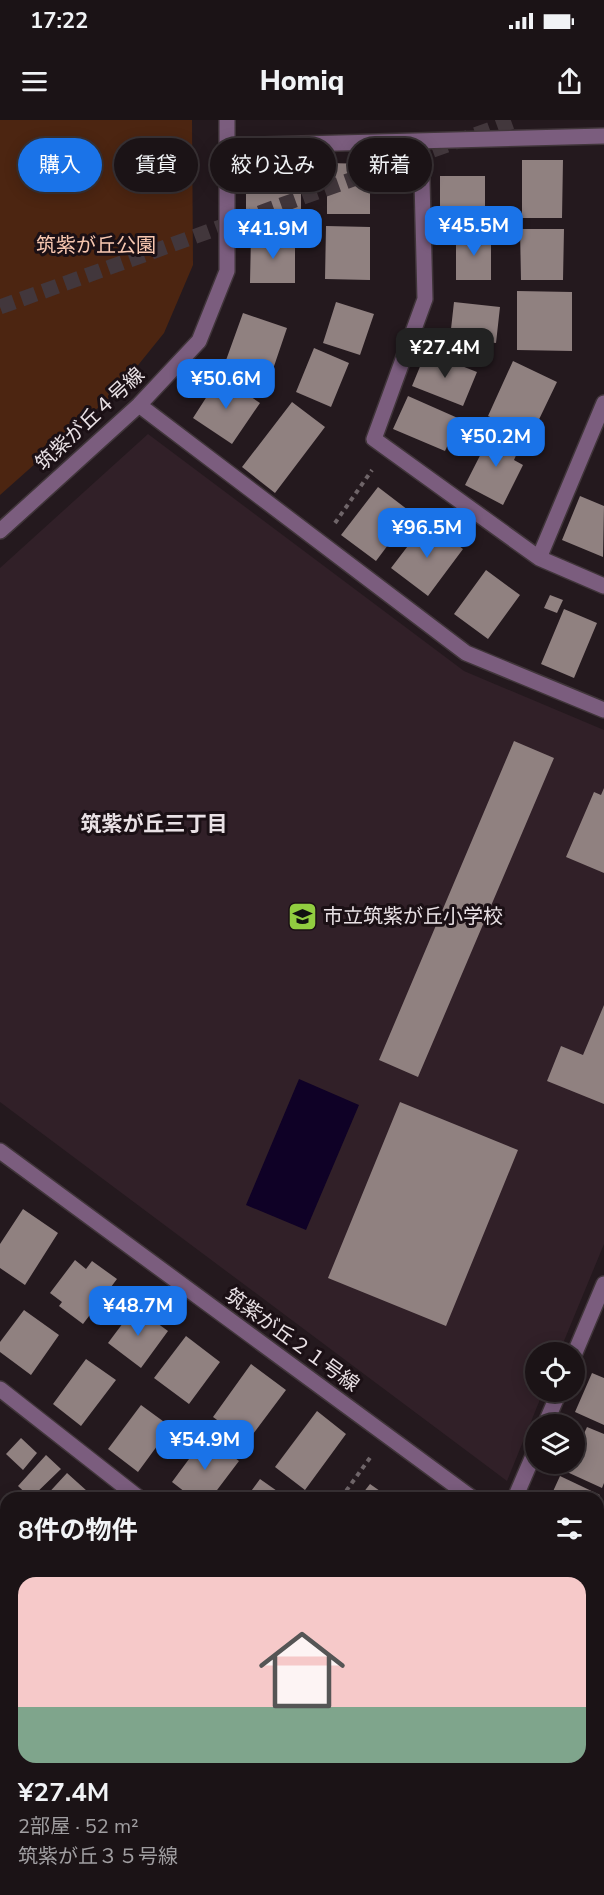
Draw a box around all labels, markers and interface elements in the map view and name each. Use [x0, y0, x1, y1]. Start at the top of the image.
text: 17:22 [30, 6, 88, 36]
text: Homiq [260, 63, 344, 100]
icon: menu [18, 65, 51, 98]
icon: share [553, 65, 586, 98]
chip: 購入 [18, 138, 102, 192]
chip: 賃貸 [114, 138, 198, 192]
chip: 絞り込み [210, 138, 336, 192]
chip: 新着 [348, 138, 432, 192]
pin: ¥45.5M [425, 206, 523, 257]
pin: ¥41.9M [224, 209, 322, 260]
text: ¥45.5M [439, 212, 509, 239]
text: ¥41.9M [238, 215, 308, 242]
park label: 筑紫が丘公園 [36, 232, 156, 259]
pin: ¥27.4M [396, 328, 494, 379]
text: ¥27.4M [410, 334, 480, 361]
pin: ¥50.6M [177, 359, 275, 410]
street label: 筑紫が丘４号線 [30, 361, 150, 477]
text: ¥50.6M [191, 365, 261, 392]
pin: ¥50.2M [447, 417, 545, 468]
text: ¥50.2M [461, 423, 531, 450]
pin: ¥96.5M [378, 508, 476, 559]
text: ¥96.5M [392, 514, 462, 541]
district label: 筑紫が丘三丁目 [81, 810, 228, 838]
school or university icon: 市立筑紫が丘小学校 [286, 900, 318, 932]
place label: 市立筑紫が丘小学校 [323, 903, 503, 930]
street label: 筑紫が丘２１号線 [219, 1282, 365, 1398]
pin: ¥48.7M [89, 1286, 187, 1337]
text: ¥48.7M [103, 1292, 173, 1319]
map controls [525, 1342, 585, 1474]
button: locate [525, 1342, 585, 1402]
button: layers [525, 1414, 585, 1474]
pin: ¥54.9M [156, 1420, 254, 1471]
text: ¥54.9M [170, 1426, 240, 1453]
icon: filters [553, 1512, 586, 1545]
text: 8件の物件 [18, 1513, 138, 1548]
icon: home [248, 1616, 356, 1724]
text: ¥27.4M [18, 1775, 109, 1810]
text: 2部屋 · 52 m² [18, 1813, 139, 1840]
text: 筑紫が丘３５号線 [18, 1843, 178, 1870]

